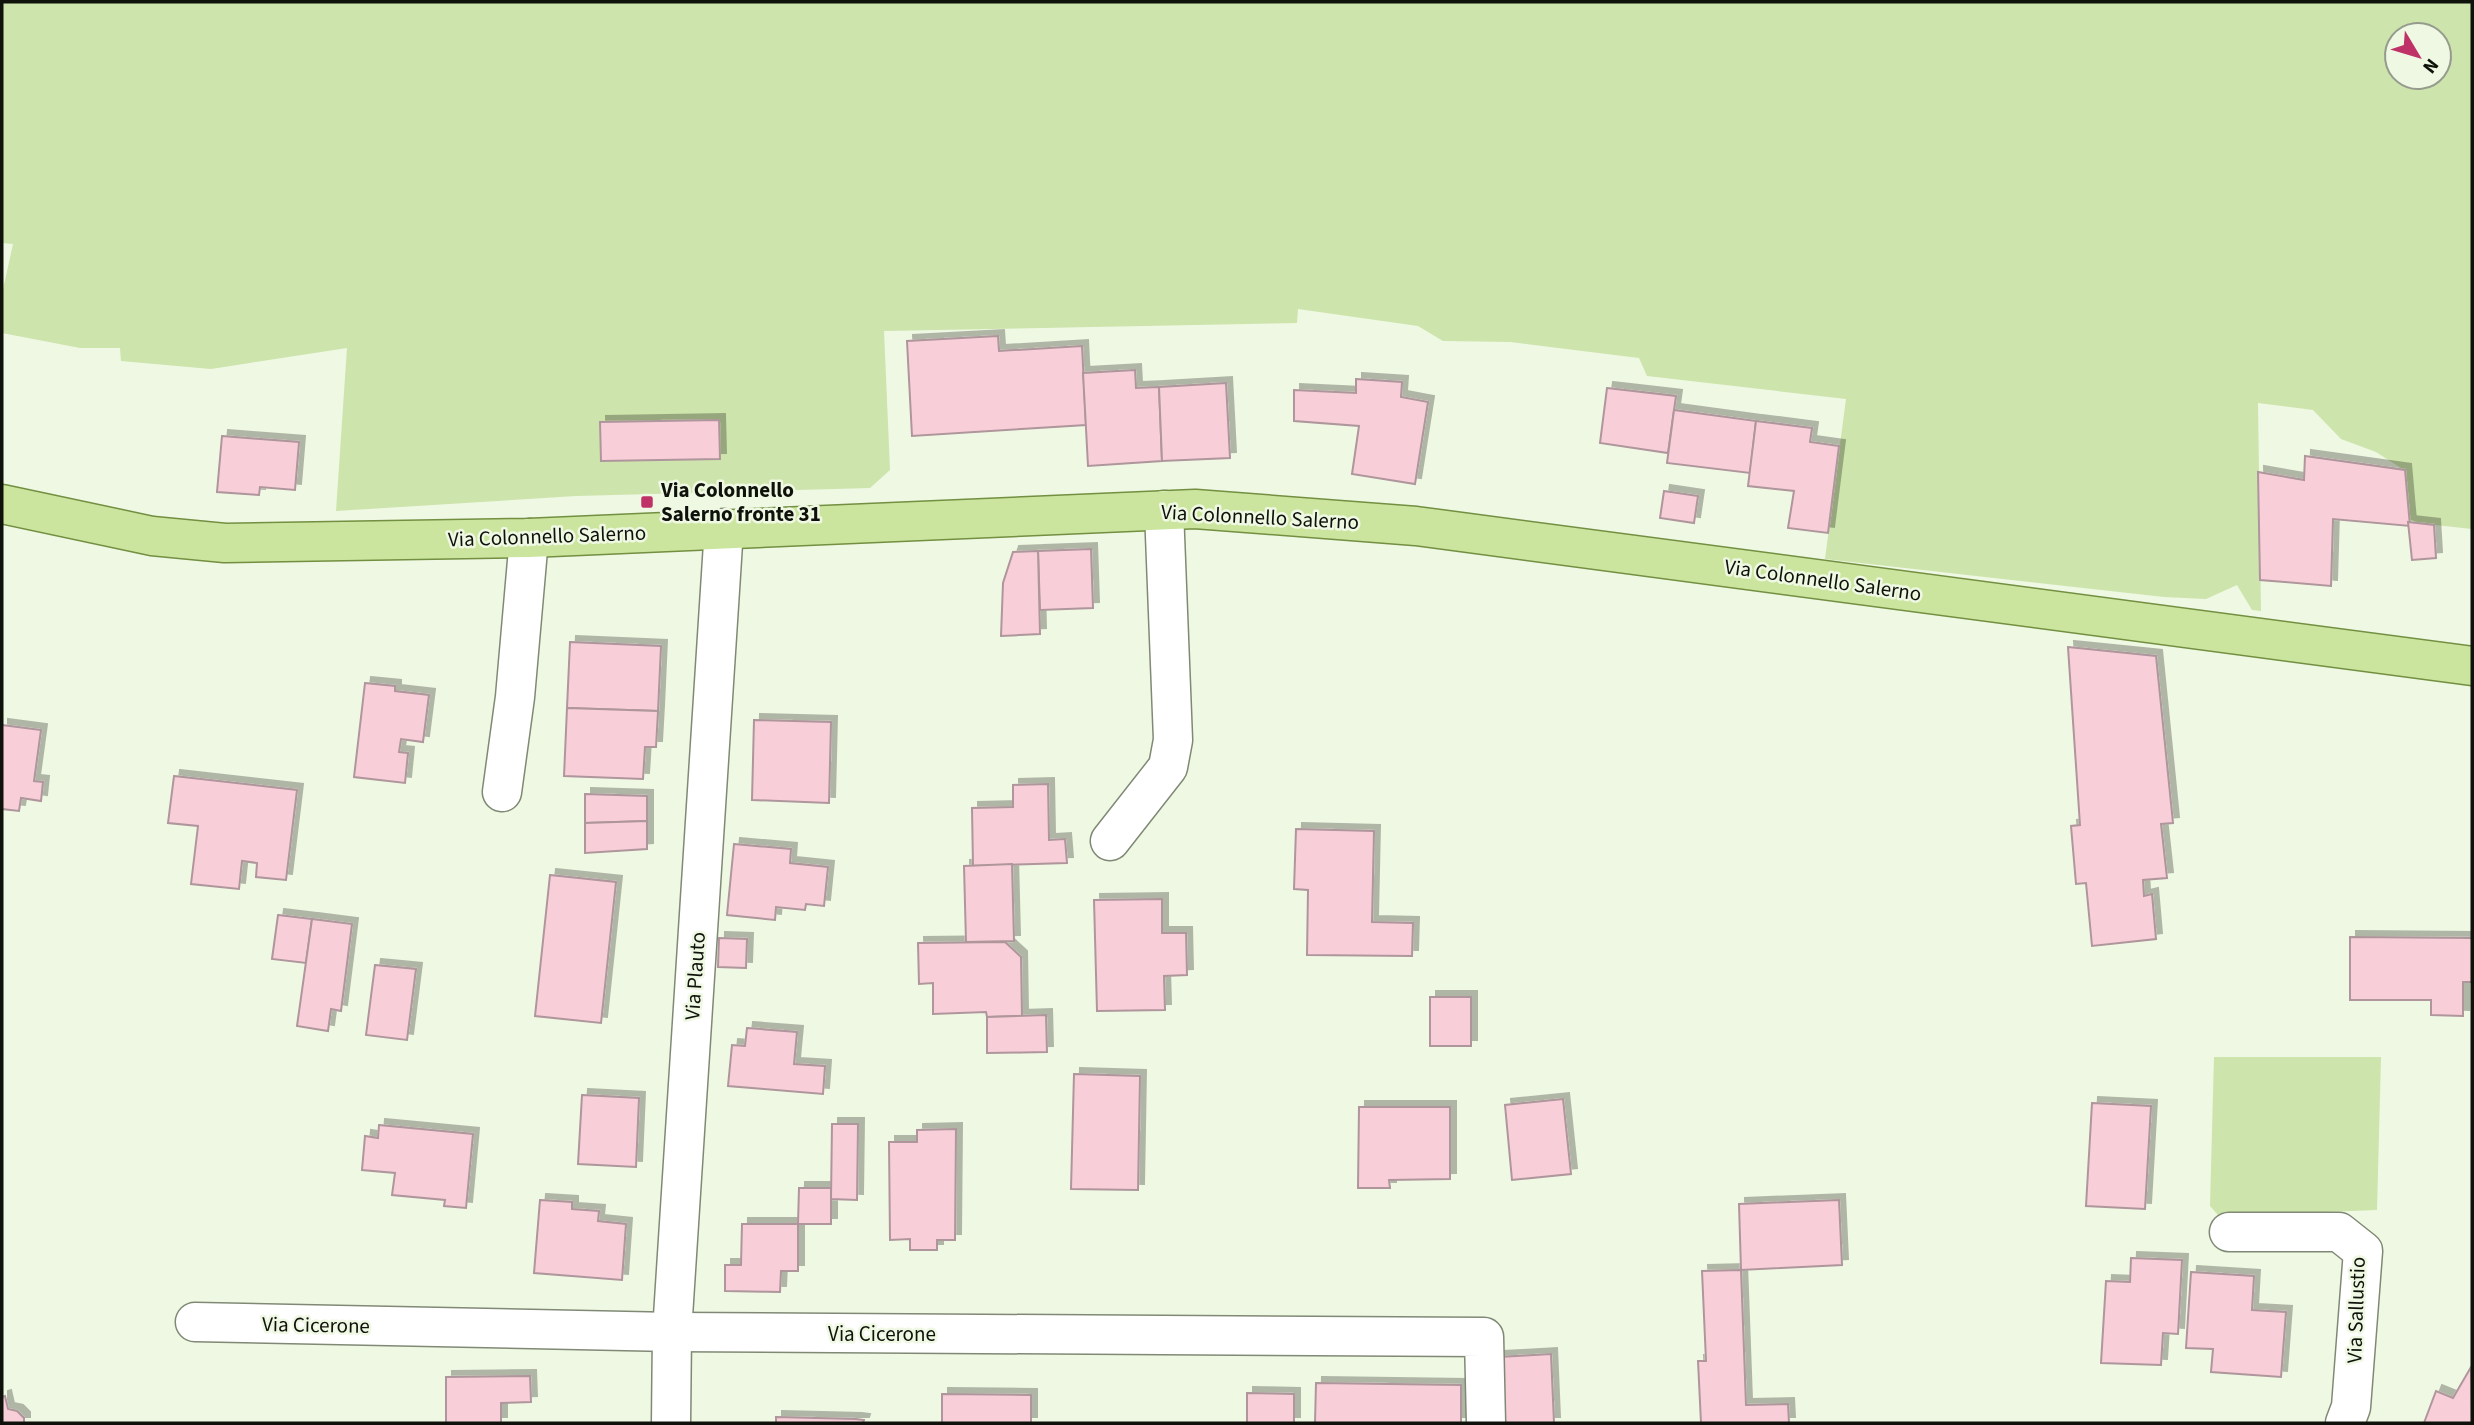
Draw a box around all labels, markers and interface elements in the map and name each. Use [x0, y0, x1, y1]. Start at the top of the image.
north arrow [2383, 21, 2453, 91]
text: N [2416, 52, 2445, 79]
place label: Via Colonnello Salerno fronte 31 [660, 475, 821, 529]
marker: Via Colonnello Salerno fronte 31 [639, 494, 655, 510]
street label: Via Colonnello Salerno [1160, 497, 1360, 537]
street label: Via Colonnello Salerno [447, 518, 647, 554]
street label: Via Colonnello Salerno [1723, 551, 1923, 609]
street label: Via Plauto [677, 931, 713, 1021]
street label: Via Sallustio [2339, 1256, 2373, 1364]
street label: Via Cicerone [262, 1309, 370, 1341]
street label: Via Cicerone [828, 1319, 936, 1349]

